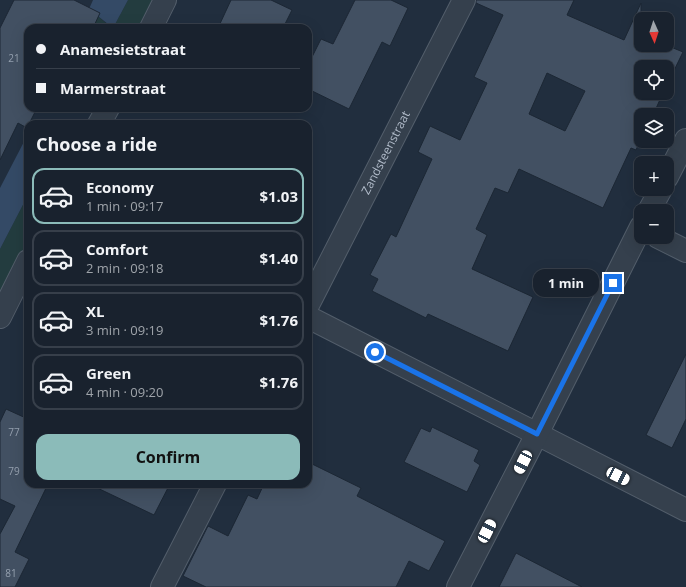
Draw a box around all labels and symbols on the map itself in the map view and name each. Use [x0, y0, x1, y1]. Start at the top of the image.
north arrow [634, 12, 674, 52]
house number: 21 [8, 51, 20, 65]
street label: Zandsteenstraat [357, 108, 414, 197]
callout: 1 min [533, 269, 599, 297]
route end [604, 274, 622, 292]
route start [366, 343, 384, 361]
house number: 77 [8, 425, 20, 439]
car [512, 449, 534, 475]
house number: 79 [8, 464, 20, 478]
car [605, 465, 631, 487]
car [476, 518, 498, 544]
house number: 81 [5, 566, 17, 580]

